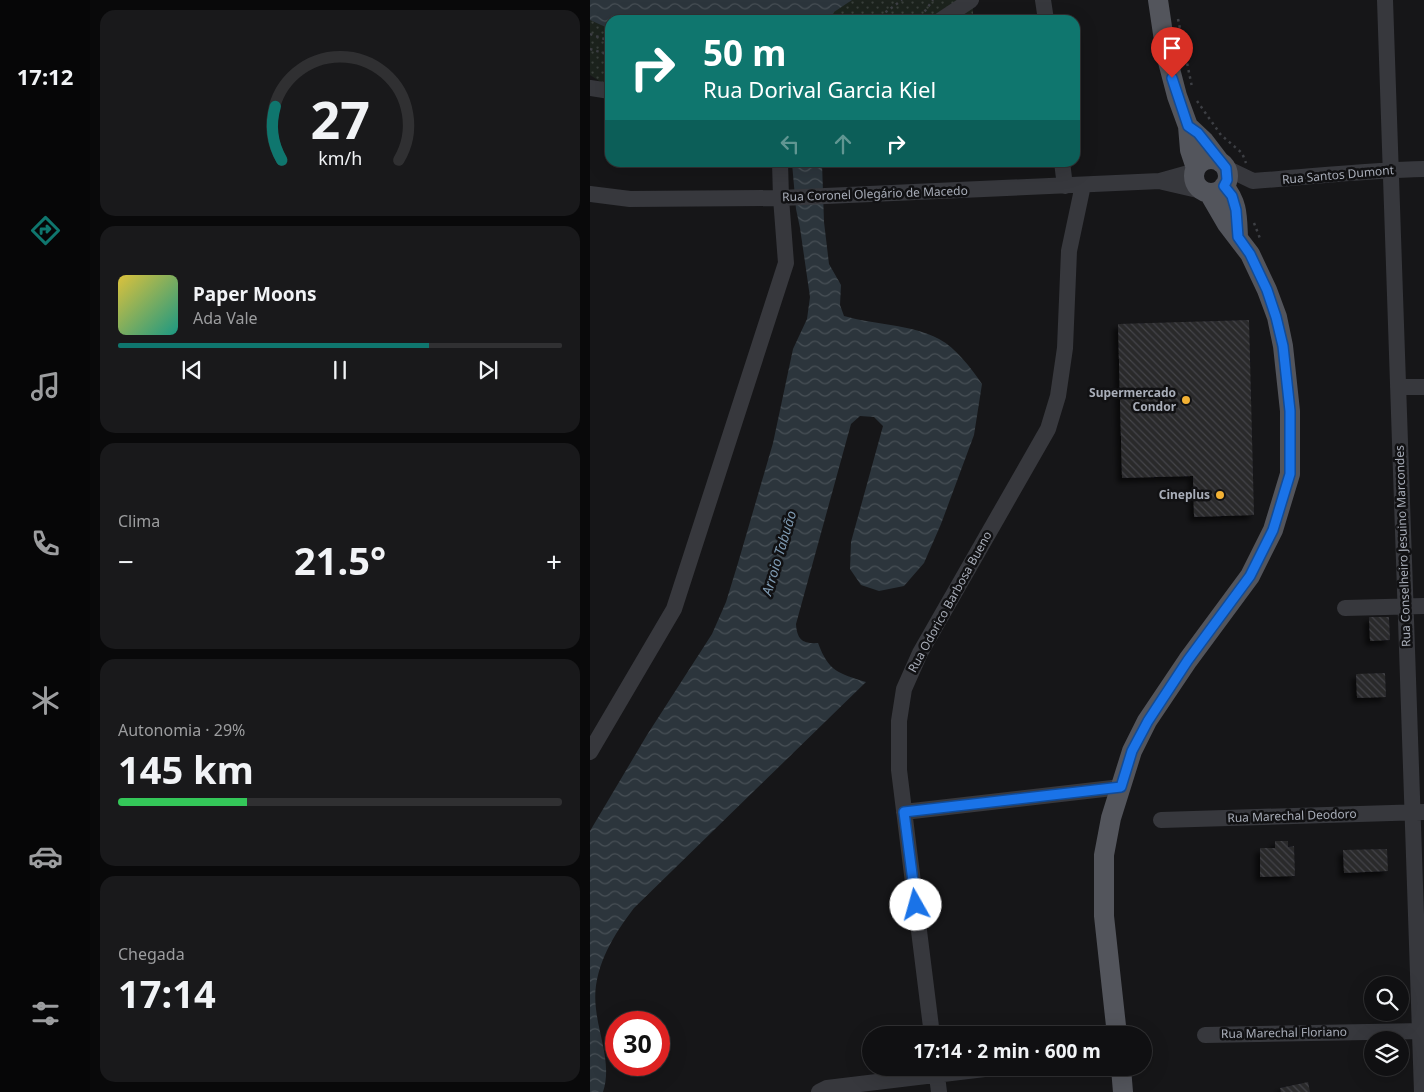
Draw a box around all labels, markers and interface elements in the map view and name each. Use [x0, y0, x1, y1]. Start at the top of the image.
pin [1151, 27, 1193, 78]
text: 50 m [703, 29, 786, 76]
icon: arrive [1158, 34, 1186, 62]
icon: right [620, 35, 685, 100]
text: 17:12 [17, 61, 73, 91]
text: Rua Dorival Garcia Kiel [703, 74, 936, 104]
text: 27 [310, 83, 370, 154]
icon: left [776, 130, 804, 158]
icon: ahead [829, 130, 857, 158]
icon: right [882, 130, 910, 158]
text: km/h [318, 146, 362, 170]
street label: Rua Santos Dumont [1281, 161, 1395, 188]
street label: Rua Coronel Olegário de Macedo [782, 182, 968, 205]
icon: directions [28, 213, 63, 248]
text: Paper Moons [193, 281, 317, 307]
text: Ada Vale [193, 307, 258, 329]
icon: previous [178, 356, 206, 384]
icon: pause [326, 356, 354, 384]
icon: next [474, 356, 502, 384]
icon: music [28, 369, 63, 404]
place label: Supermercado Condor [1089, 384, 1177, 415]
marker: Supermercado Condor [1180, 394, 1192, 406]
street label: Rua Conselheiro Jesuino Marcondes [1390, 445, 1415, 647]
place label: Cineplus [1159, 486, 1210, 503]
marker: Cineplus [1214, 489, 1226, 501]
water label: Arroio Tabuão [756, 508, 800, 598]
text: Clima [118, 510, 160, 532]
icon: phone [28, 526, 63, 561]
street label: Rua Odorico Barbosa Bueno [904, 528, 996, 676]
text: 21.5° [294, 534, 386, 586]
text: − [118, 542, 134, 580]
text: + [546, 542, 562, 580]
icon: climate [28, 683, 63, 718]
text: Autonomia · 29% [118, 719, 245, 741]
text: 145 km [118, 743, 254, 795]
street label: Rua Marechal Deodoro [1227, 805, 1357, 826]
icon: car [28, 839, 63, 874]
position arrow [889, 878, 941, 930]
text: Chegada [118, 943, 185, 965]
text: 17:14 [118, 967, 216, 1019]
map controls [1364, 976, 1409, 1076]
button: search [1364, 976, 1409, 1021]
icon: filters [28, 996, 63, 1031]
speed limit sign: 30 [605, 1011, 670, 1076]
street label: Rua Marechal Floriano [1221, 1023, 1347, 1042]
button: layers [1364, 1031, 1409, 1076]
text: 17:14 · 2 min · 600 m [913, 1038, 1101, 1064]

